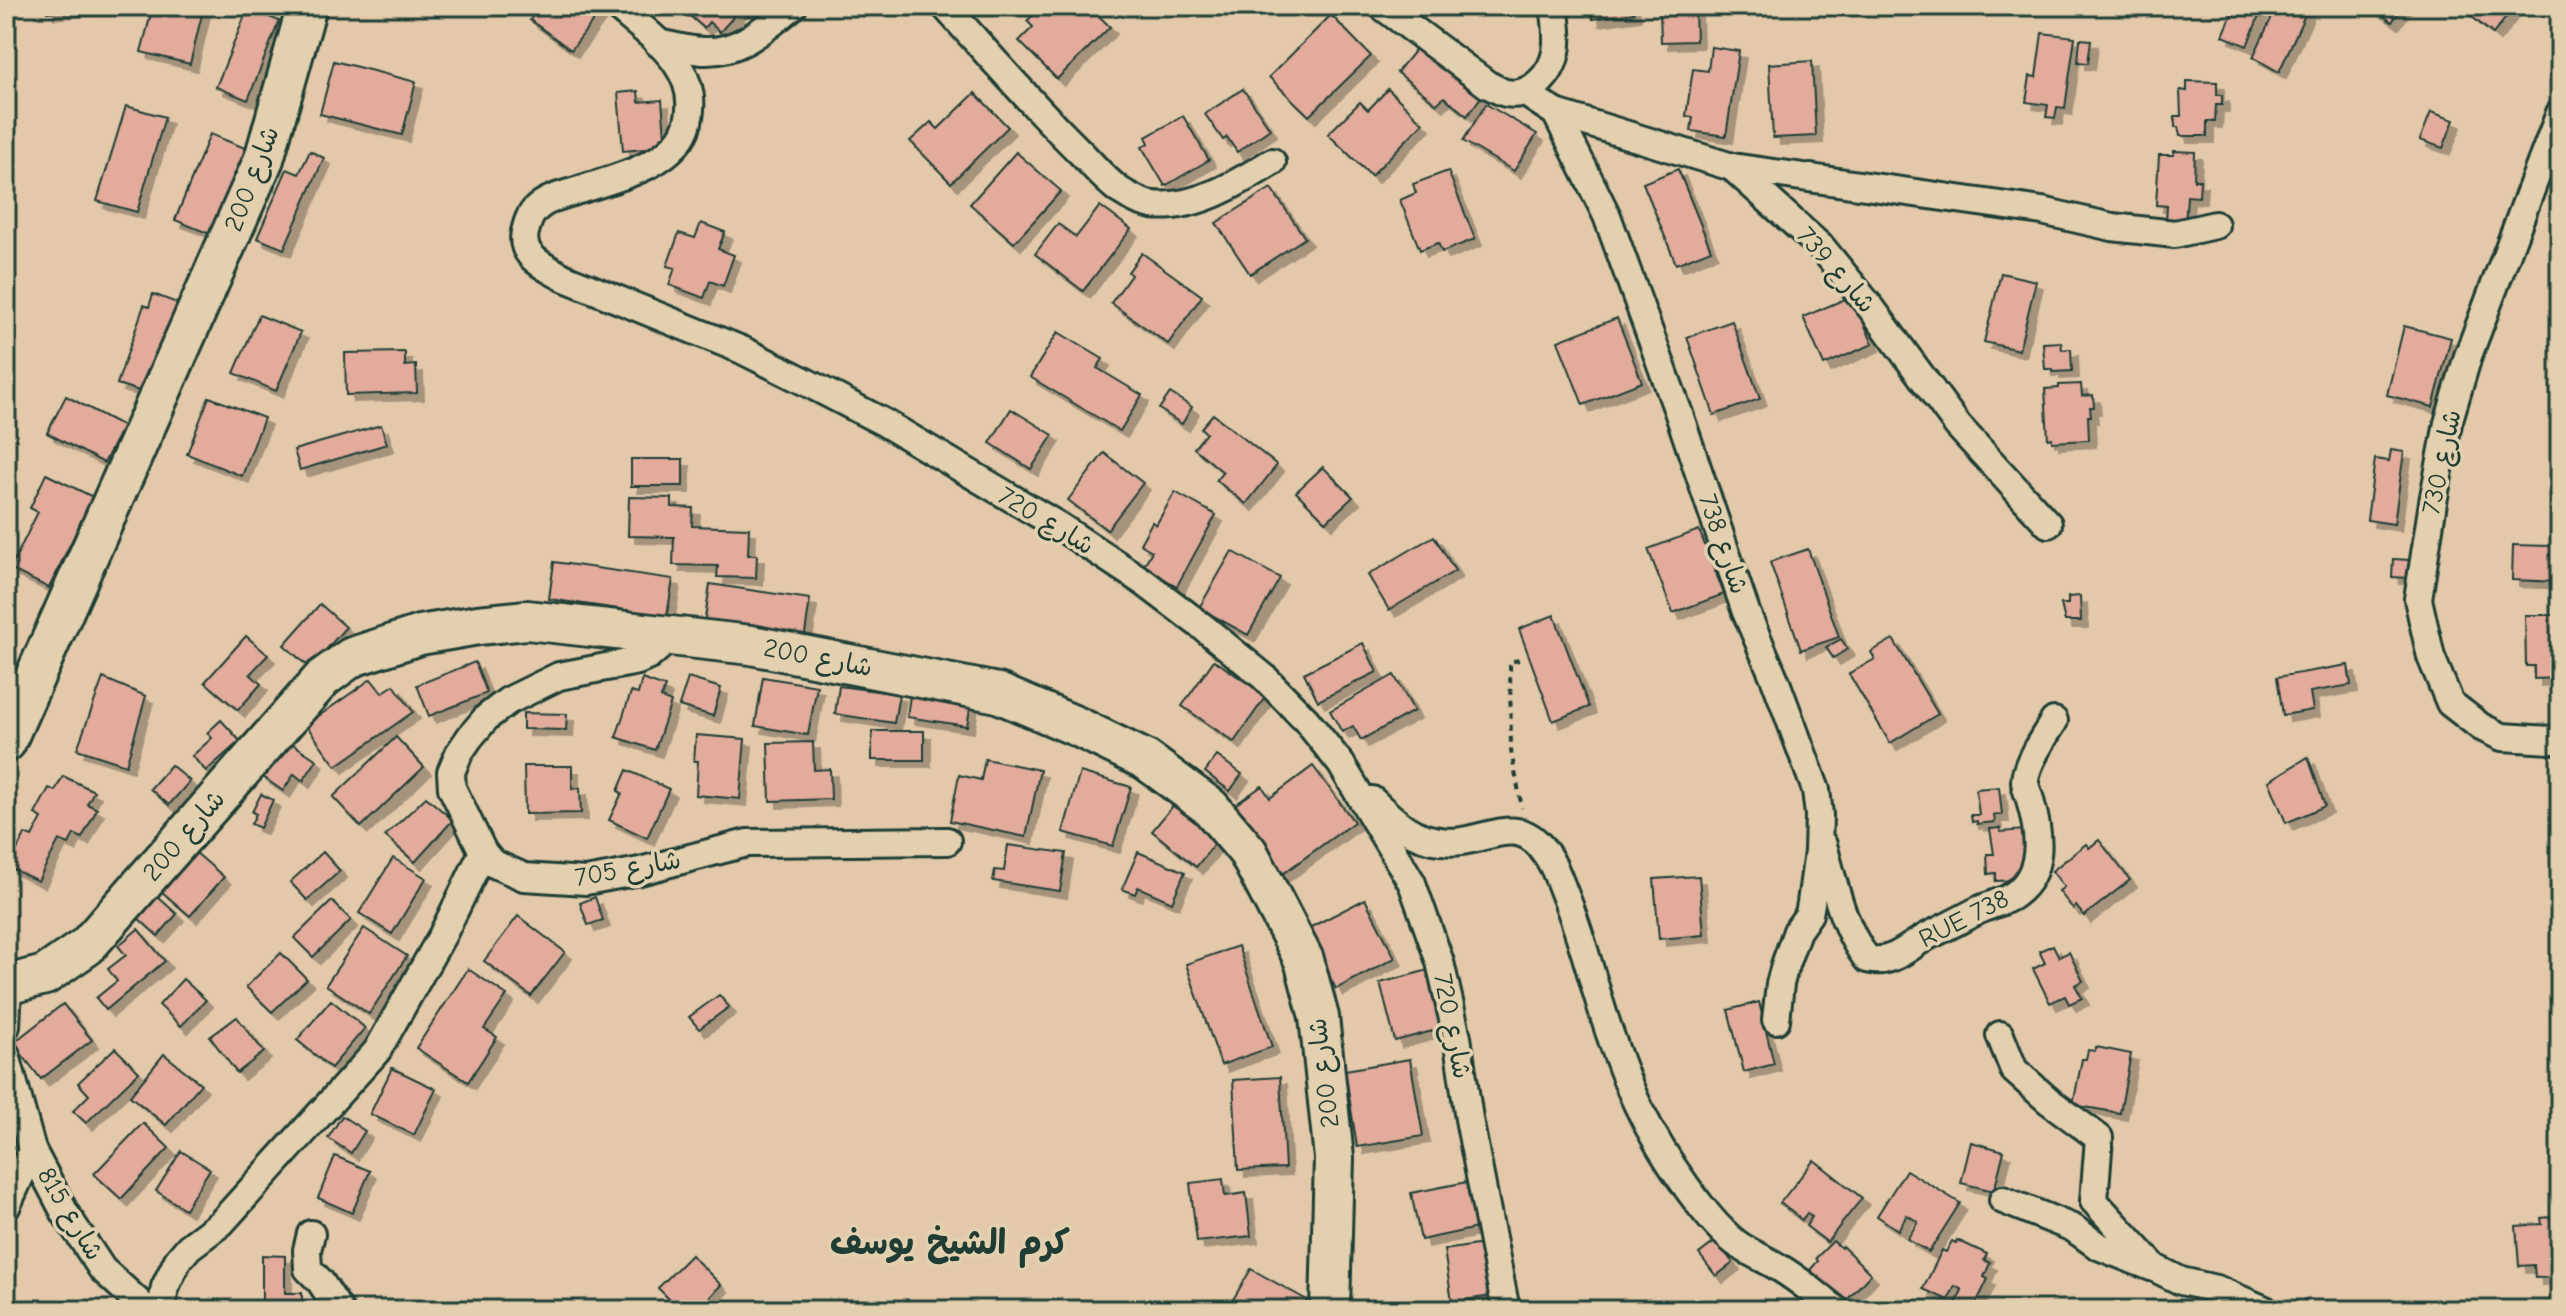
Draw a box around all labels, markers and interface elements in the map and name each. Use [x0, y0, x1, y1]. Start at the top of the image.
street label: شارع 200 [218, 122, 288, 237]
street label: شارع 739 [1789, 221, 1882, 320]
street label: شارع 730 [2416, 407, 2470, 517]
street label: شارع 720 [992, 481, 1099, 563]
street label: شارع 738 [1690, 490, 1754, 599]
street label: شارع 200 [761, 633, 875, 685]
street label: شارع 200 [137, 785, 233, 889]
street label: شارع 705 [573, 845, 684, 895]
street label: RUE 738 [1914, 884, 2014, 954]
street label: شارع 720 [1425, 971, 1477, 1082]
street label: شارع 200 [1302, 1016, 1348, 1130]
street label: شارع 815 [29, 1162, 109, 1267]
district label: كرم الشيخ يوسف [830, 1223, 1070, 1268]

